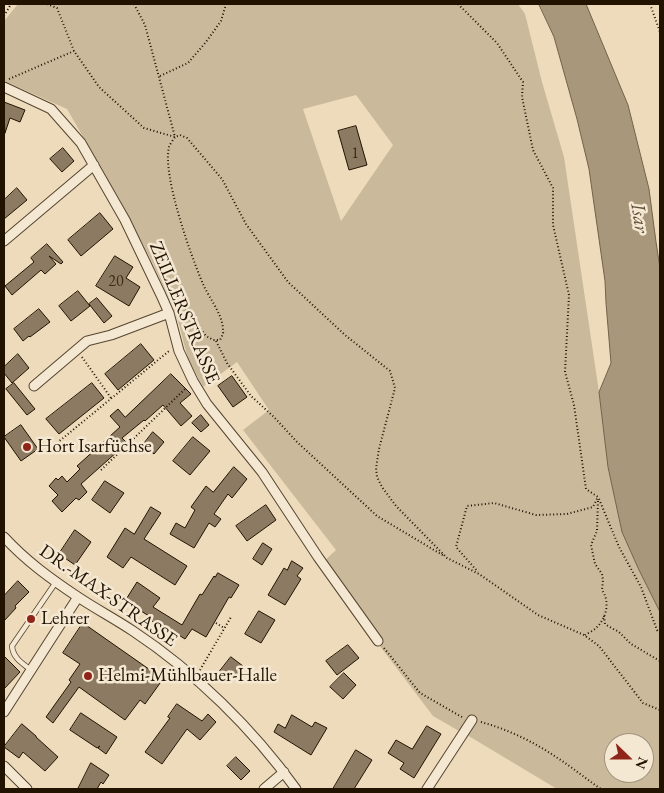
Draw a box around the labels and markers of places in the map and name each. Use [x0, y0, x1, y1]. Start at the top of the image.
place label: Hort Isarfüchse [37, 436, 152, 458]
marker: Hort Isarfüchse [21, 441, 33, 453]
place label: Lehrer [41, 608, 89, 630]
marker: Lehrer [25, 613, 37, 625]
place label: Helmi-Mühlbauer-Halle [98, 665, 277, 687]
marker: Helmi-Mühlbauer-Halle [82, 670, 94, 682]

